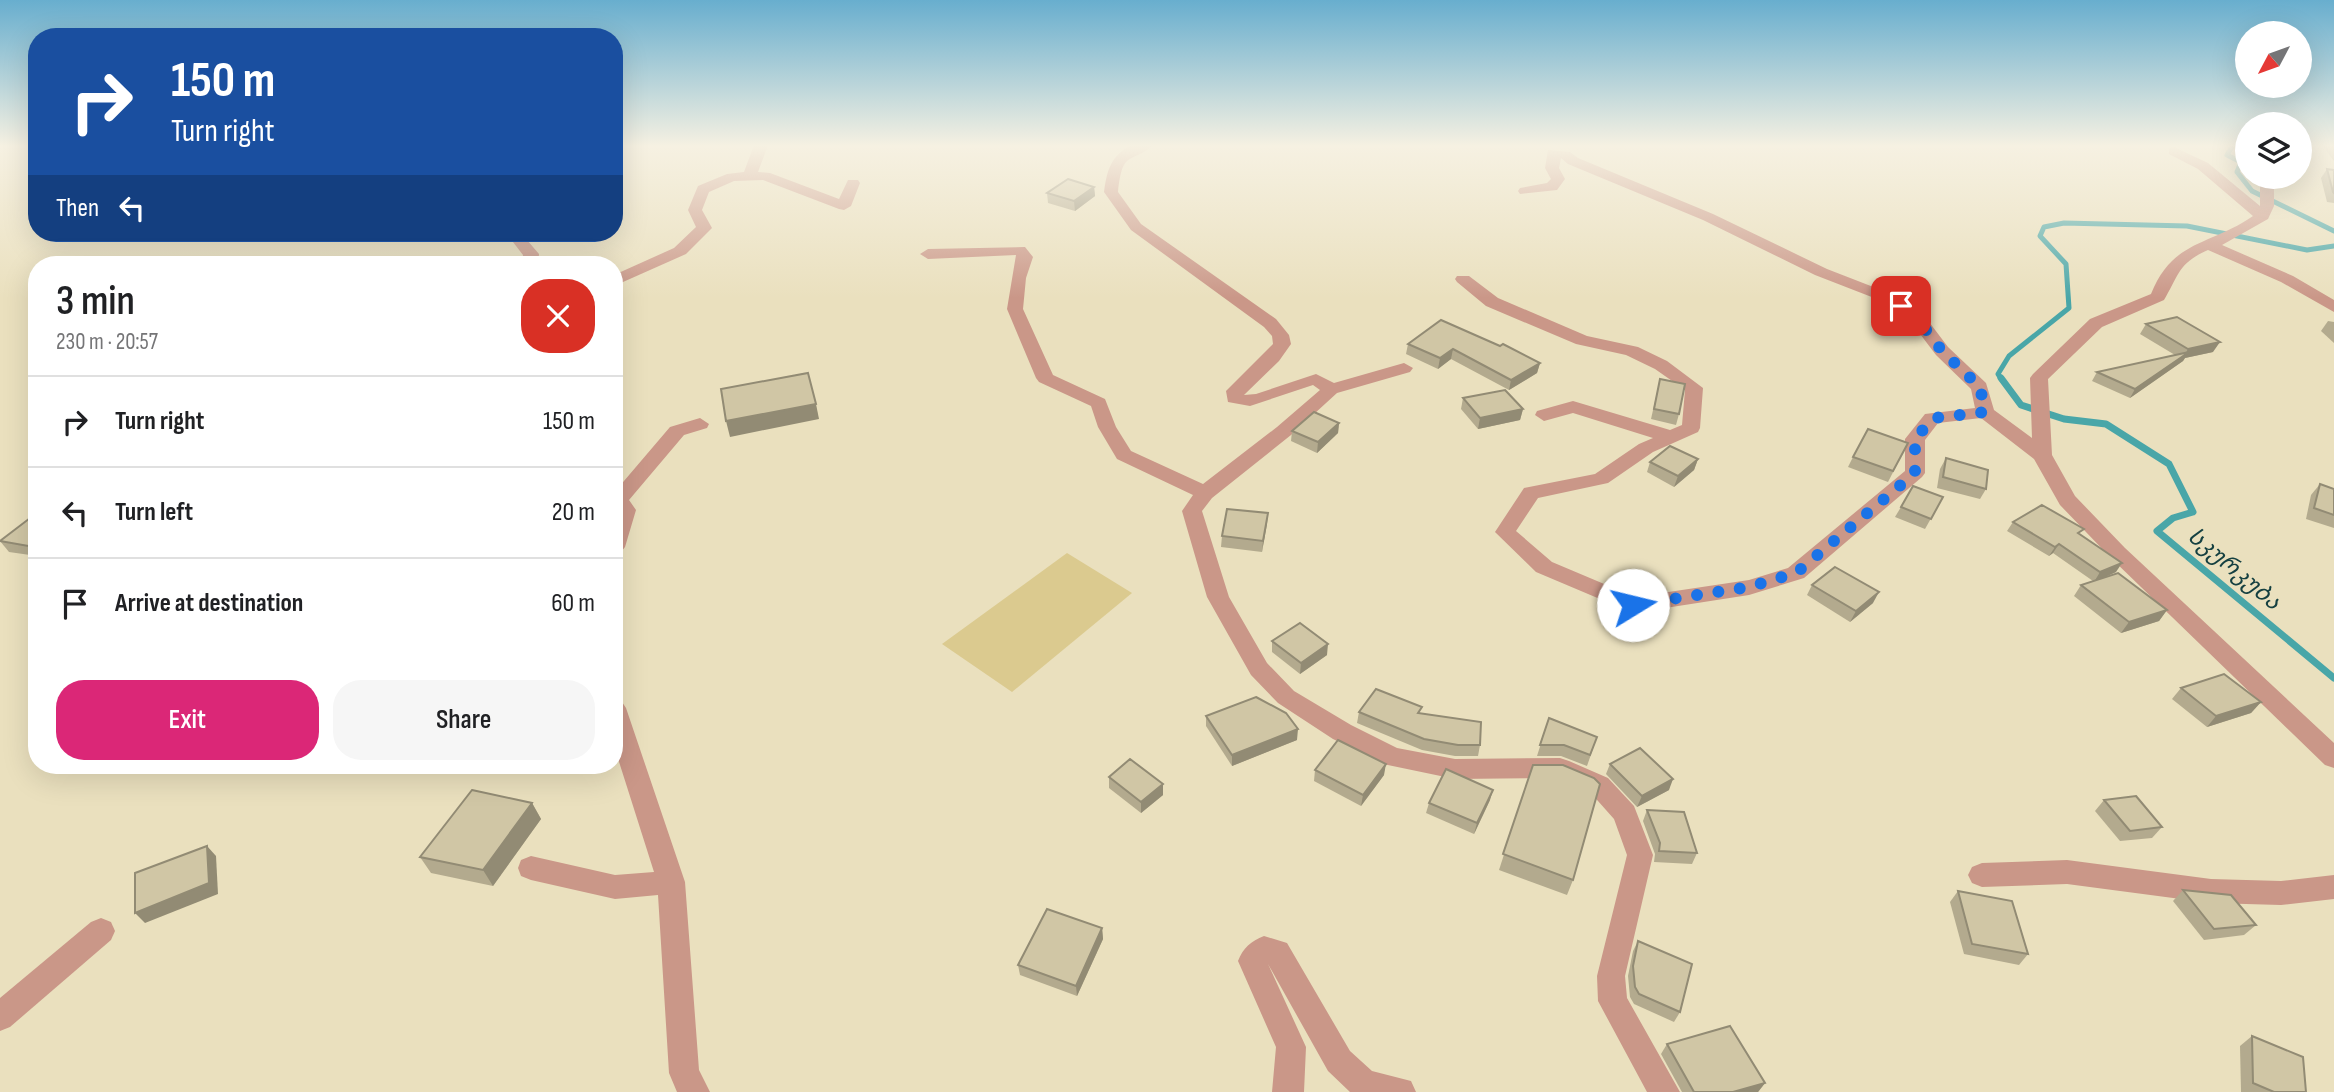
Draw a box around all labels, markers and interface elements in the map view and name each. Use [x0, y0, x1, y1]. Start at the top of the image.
north arrow [2235, 21, 2312, 98]
map controls [2235, 21, 2312, 189]
text: 150 m [171, 52, 275, 111]
icon: right [56, 56, 147, 147]
text: Turn right [171, 112, 275, 151]
button: layers [2235, 112, 2312, 189]
icon: left [113, 189, 151, 227]
text: Then [56, 193, 99, 224]
text: 3 min [56, 276, 135, 327]
pin [1871, 276, 1931, 336]
button: close [521, 279, 595, 353]
icon: arrive [1882, 287, 1920, 325]
text: 230 m · 20:57 [56, 328, 158, 356]
icon: right [56, 403, 94, 441]
text: Turn right [115, 406, 204, 437]
text: 150 m [543, 406, 595, 437]
icon: left [56, 494, 94, 532]
text: Turn left [115, 497, 193, 528]
text: 20 m [552, 497, 595, 528]
water label: სკურკუბა [2182, 522, 2286, 616]
position arrow [1596, 568, 1670, 642]
icon: arrive [56, 585, 94, 623]
text: Arrive at destination [115, 588, 303, 619]
text: 60 m [551, 588, 595, 619]
button: Exit [56, 680, 319, 760]
button: Share [333, 680, 595, 760]

